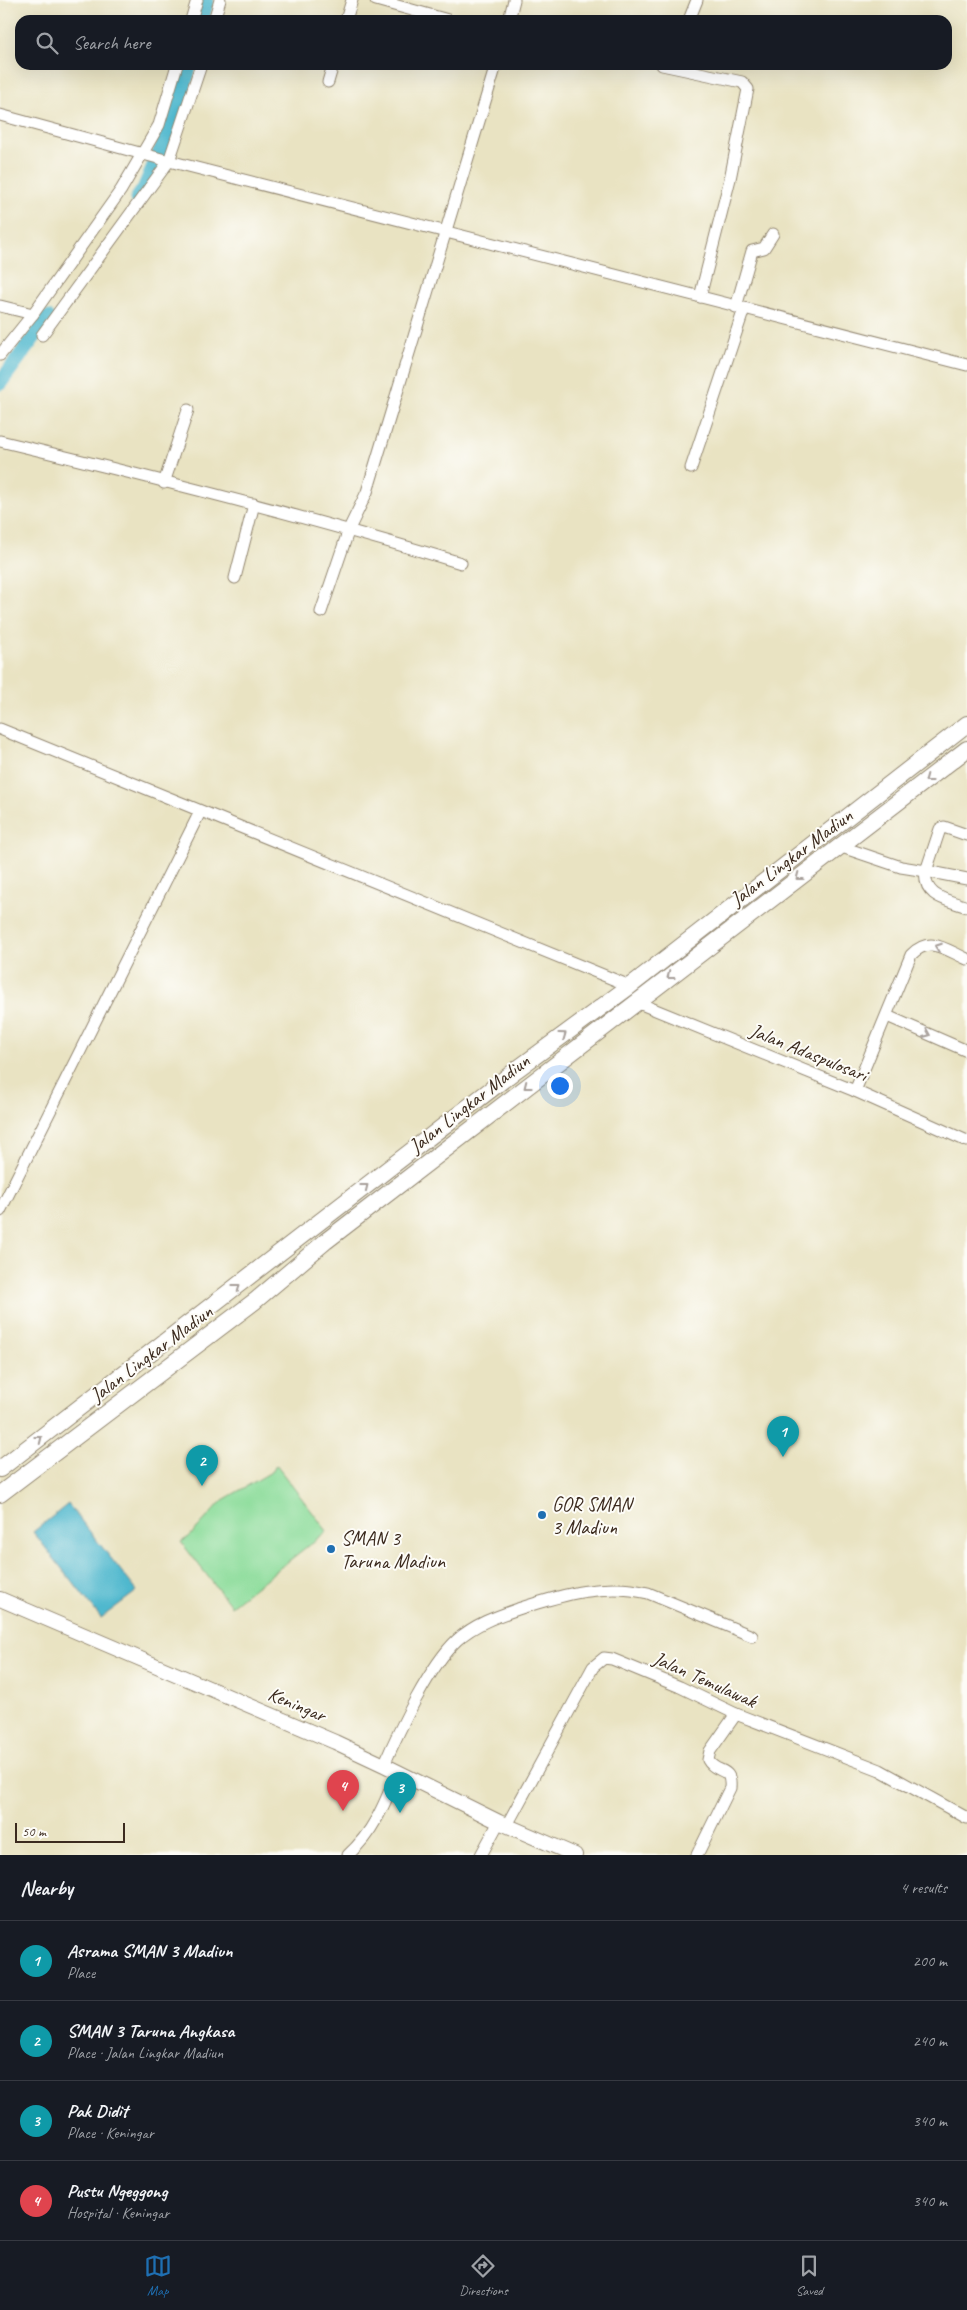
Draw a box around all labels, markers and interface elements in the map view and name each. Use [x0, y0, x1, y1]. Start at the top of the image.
search box [15, 15, 952, 70]
icon: search [33, 29, 61, 57]
text: Search here [73, 31, 150, 55]
one-way arrow [925, 773, 934, 781]
street label: Jalan Lingkar Madiun [724, 803, 858, 912]
one-way arrow [795, 871, 805, 880]
one-way arrow [934, 943, 943, 953]
one-way arrow [667, 970, 676, 978]
street label: Jalan Adaspulosari [746, 1017, 873, 1088]
one-way arrow [922, 1027, 931, 1038]
one-way arrow [557, 1032, 566, 1040]
street label: Jalan Lingkar Madiun [403, 1048, 536, 1159]
your location [547, 1073, 573, 1099]
one-way arrow [524, 1080, 533, 1088]
one-way arrow [359, 1185, 368, 1193]
one-way arrow [231, 1284, 241, 1293]
street label: Jalan Lingkar Madiun [84, 1299, 218, 1408]
pin: 1 [767, 1416, 799, 1457]
one-way arrow [33, 1437, 42, 1445]
pin: 2 [186, 1445, 218, 1486]
place label: GOR SMAN 3 Madiun [552, 1492, 634, 1540]
marker: GOR SMAN 3 Madiun [536, 1509, 548, 1521]
place label: SMAN 3 Taruna Madiun [341, 1526, 446, 1574]
marker: SMAN 3 Taruna Madiun [325, 1543, 337, 1555]
street label: Jalan Temulawak [648, 1645, 762, 1714]
street label: Keningar [264, 1681, 331, 1728]
pin: 4 [327, 1770, 359, 1811]
pin: 3 [384, 1772, 416, 1813]
scale bar [15, 1820, 125, 1843]
text: 50 m [22, 1823, 46, 1840]
text: Nearby [20, 1875, 73, 1901]
text: 4 results [900, 1878, 947, 1898]
text: Asrama SMAN 3 Madiun [67, 1939, 232, 1963]
text: 1 [32, 1951, 40, 1971]
text: 200 m [913, 1951, 947, 1971]
text: Place [67, 1963, 95, 1983]
text: SMAN 3 Taruna Angkasa [67, 2019, 234, 2043]
text: 2 [32, 2031, 40, 2051]
text: 240 m [913, 2031, 947, 2051]
text: Place · Jalan Lingkar Madiun [67, 2043, 223, 2063]
text: Pak Didit [67, 2099, 128, 2123]
text: 3 [32, 2111, 40, 2131]
text: 340 m [913, 2111, 947, 2131]
text: Place · Keningar [67, 2123, 154, 2143]
text: Pustu Ngeggong [67, 2179, 167, 2203]
text: 4 [32, 2191, 40, 2211]
text: 340 m [913, 2191, 947, 2211]
text: Hospital · Keningar [67, 2203, 169, 2223]
tab: Map [144, 2252, 172, 2299]
tab: Directions [459, 2252, 508, 2299]
tab: Saved [795, 2252, 823, 2299]

